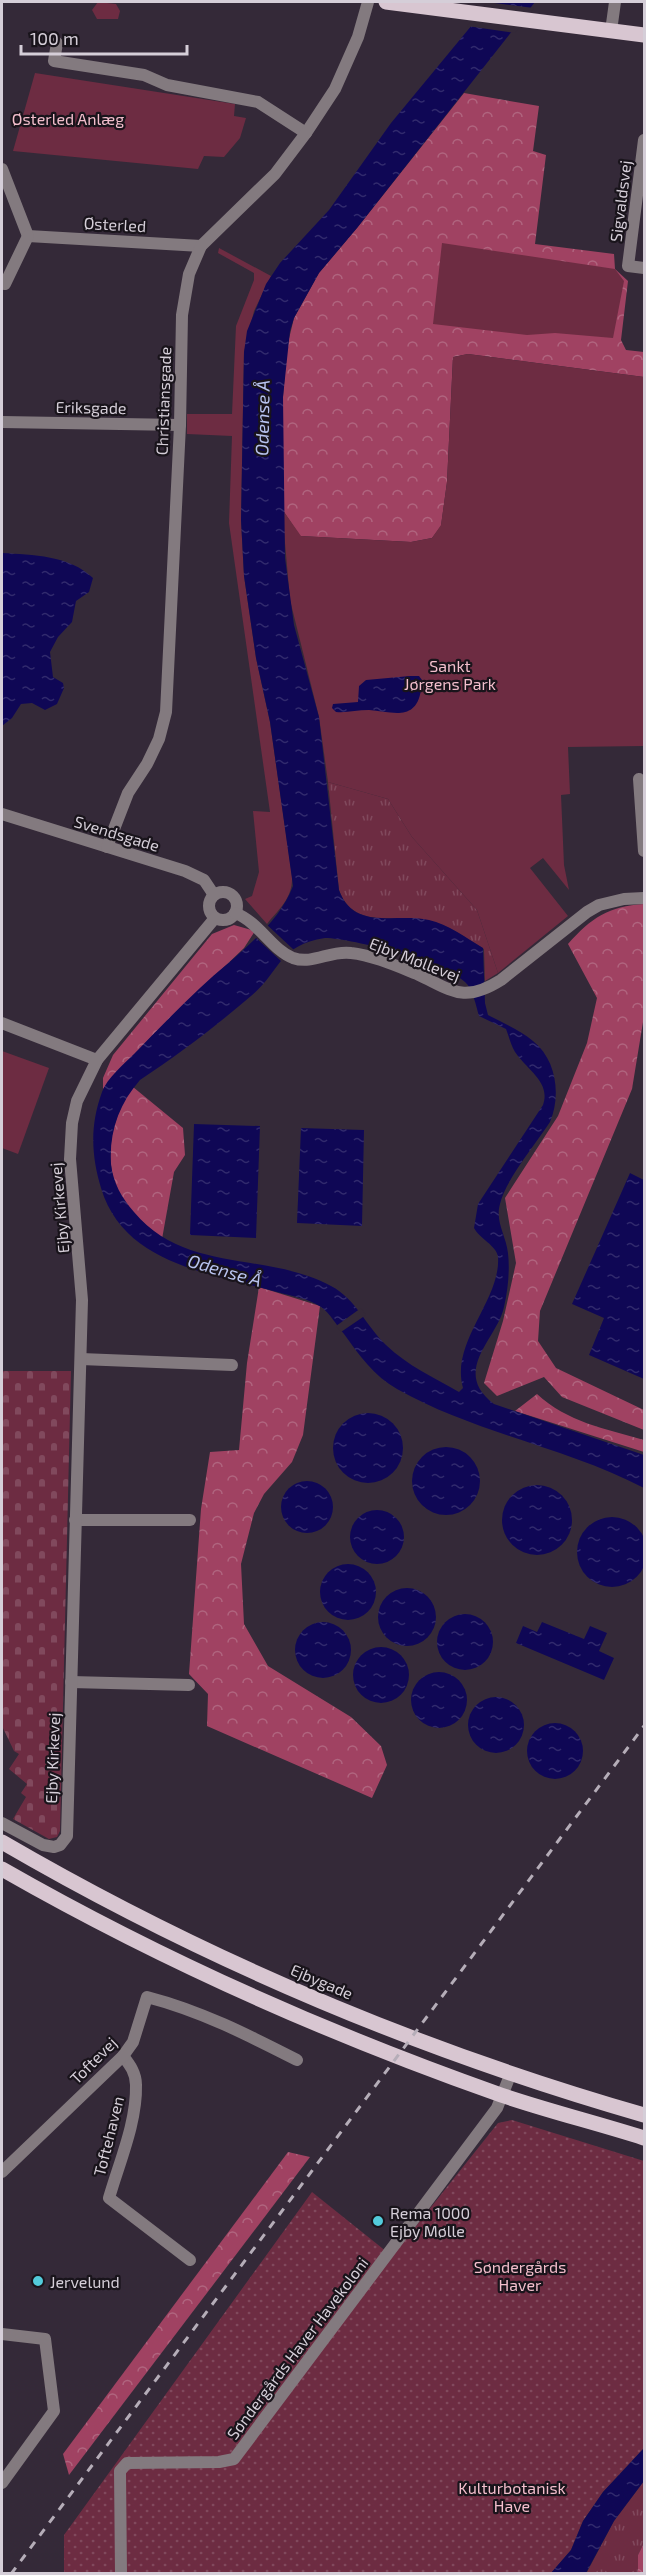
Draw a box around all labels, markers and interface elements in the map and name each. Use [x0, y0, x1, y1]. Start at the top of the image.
scale bar [21, 18, 188, 56]
text: 100 m [30, 27, 79, 49]
park label: Østerled Anlæg [12, 109, 124, 128]
street label: Sigvaldsvej [606, 159, 635, 243]
street label: Østerled [83, 213, 147, 235]
street label: Christiansgade [152, 346, 174, 456]
water label: Odense Å [250, 380, 274, 456]
street label: Eriksgade [55, 397, 127, 417]
park label: Sankt Jørgens Park [404, 656, 496, 693]
street label: Svendsgade [72, 811, 162, 855]
street label: Ejby Møllevej [367, 933, 463, 986]
street label: Ejby Kirkevej [46, 1162, 73, 1254]
water label: Odense Å [186, 1249, 264, 1291]
street label: Ejby Kirkevej [41, 1712, 64, 1804]
street label: Ejbygade [288, 1959, 356, 2004]
street label: Toftevej [66, 2033, 121, 2088]
street label: Toftehaven [89, 2094, 127, 2178]
place label: Rema 1000 Ejby Mølle [390, 2203, 470, 2241]
marker: Rema 1000 Ejby Mølle [371, 2214, 385, 2228]
street label: Søndergårds Haver Havekoloni [222, 2253, 372, 2443]
park label: Søndergårds Haver [474, 2257, 566, 2294]
place label: Jervelund [50, 2272, 120, 2291]
marker: Jervelund [31, 2274, 45, 2288]
park label: Kulturbotanisk Have [458, 2478, 566, 2515]

